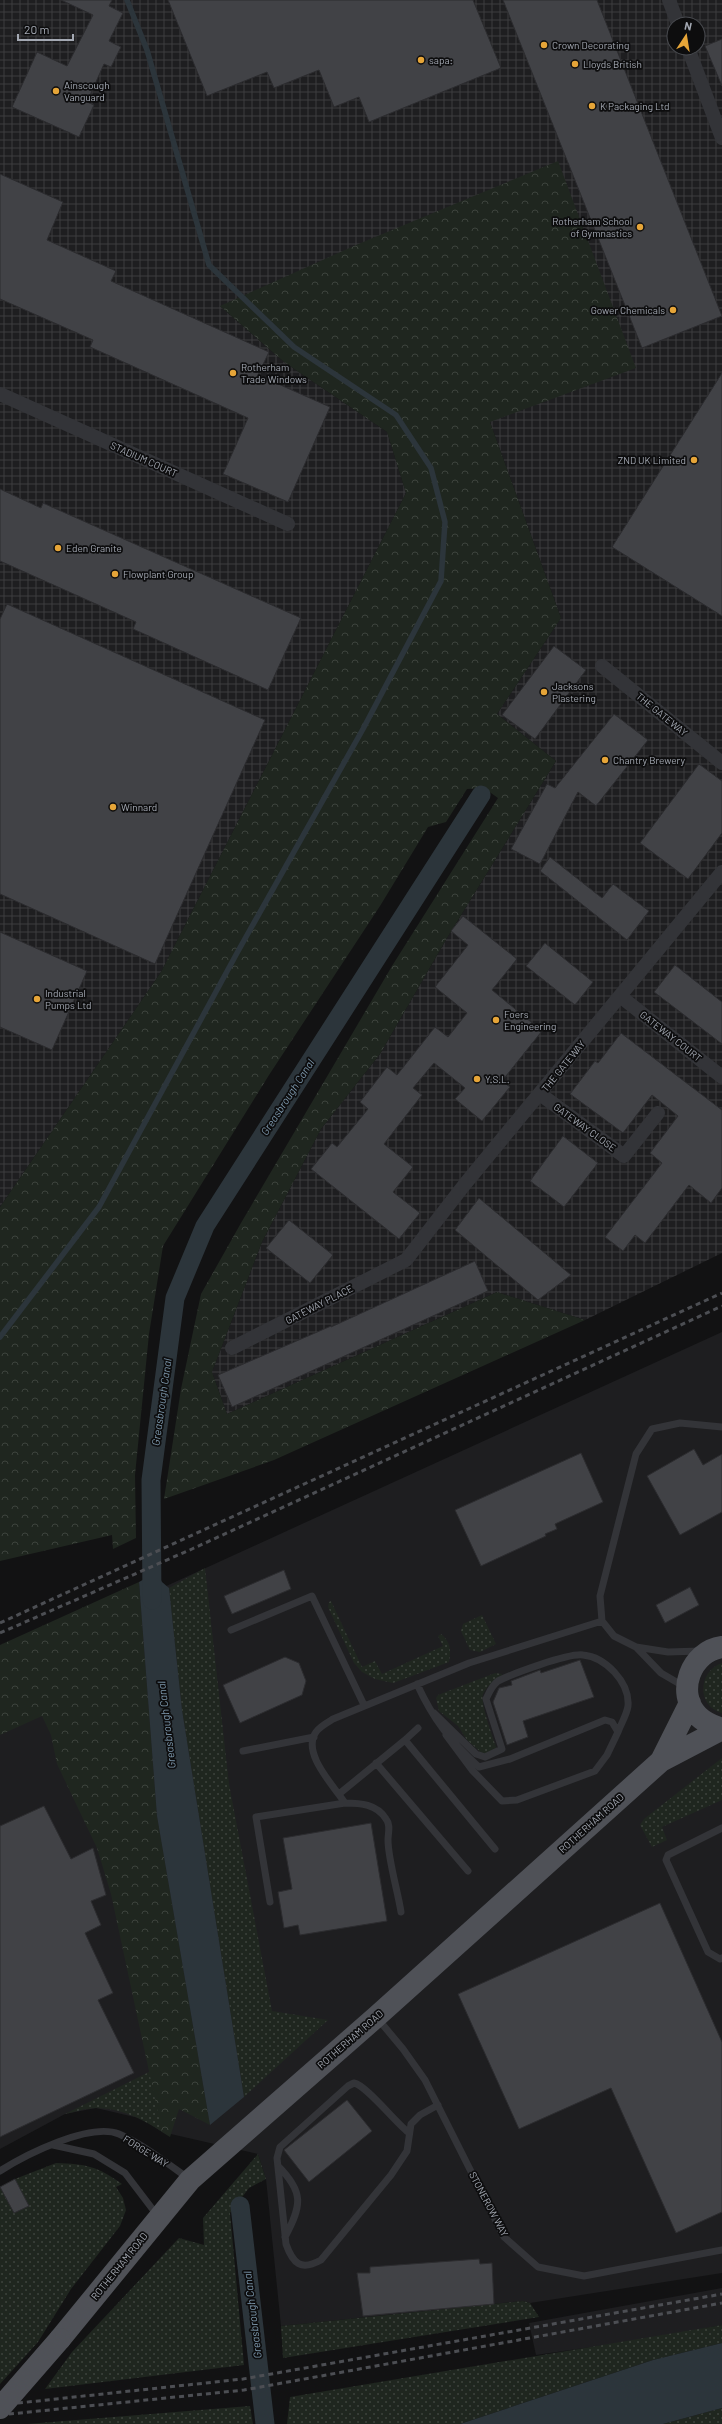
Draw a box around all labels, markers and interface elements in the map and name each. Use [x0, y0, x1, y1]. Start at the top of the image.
scale bar [18, 16, 73, 42]
north arrow [666, 16, 706, 56]
text: N [683, 19, 693, 33]
text: 20 m [24, 22, 50, 36]
place label: Crown Decorating [552, 39, 629, 51]
marker: Crown Decorating [539, 40, 549, 50]
place label: sapa: [429, 54, 453, 66]
marker: sapa: [416, 55, 426, 65]
place label: Lloyds British [583, 58, 642, 70]
marker: Lloyds British [570, 59, 580, 69]
place label: Ainscough Vanguard [64, 79, 110, 103]
marker: Ainscough Vanguard [51, 86, 61, 96]
place label: K Packaging Ltd [600, 100, 669, 112]
marker: K Packaging Ltd [587, 101, 597, 111]
place label: Rotherham School of Gymnastics [552, 215, 632, 239]
marker: Rotherham School of Gymnastics [635, 222, 645, 232]
place label: Gower Chemicals [591, 304, 665, 316]
marker: Gower Chemicals [668, 305, 678, 315]
place label: Rotherham Trade Windows [241, 361, 307, 385]
marker: Rotherham Trade Windows [228, 368, 238, 378]
street label: STADIUM COURT [109, 439, 180, 479]
place label: ZND UK Limited [618, 454, 686, 466]
marker: ZND UK Limited [689, 455, 699, 465]
place label: Eden Granite [66, 542, 122, 554]
marker: Eden Granite [53, 543, 63, 553]
place label: Flowplant Group [123, 568, 193, 580]
marker: Flowplant Group [110, 569, 120, 579]
place label: Jacksons Plastering [552, 680, 596, 704]
marker: Jacksons Plastering [539, 687, 549, 697]
street label: THE GATEWAY [634, 690, 690, 739]
place label: Chantry Brewery [613, 754, 685, 766]
marker: Chantry Brewery [600, 755, 610, 765]
place label: Winnard [121, 801, 157, 813]
marker: Winnard [108, 802, 118, 812]
place label: Industrial Pumps Ltd [45, 987, 91, 1011]
marker: Industrial Pumps Ltd [32, 994, 42, 1004]
place label: Foers Engineering [504, 1008, 556, 1032]
street label: GATEWAY COURT [638, 1008, 704, 1064]
marker: Foers Engineering [491, 1015, 501, 1025]
street label: THE GATEWAY [539, 1038, 588, 1094]
water label: Greasbrough Canal [258, 1056, 317, 1137]
place label: Y.S.L. [485, 1073, 510, 1085]
marker: Y.S.L. [472, 1074, 482, 1084]
street label: GATEWAY CLOSE [551, 1100, 619, 1154]
street label: GATEWAY PLACE [283, 1282, 355, 1326]
water label: Greasbrough Canal [148, 1357, 174, 1446]
water label: Greasbrough Canal [154, 1680, 178, 1769]
street label: ROTHERHAM ROAD [556, 1791, 626, 1855]
street label: ROTHERHAM ROAD [315, 2007, 385, 2071]
street label: FORGE WAY [121, 2132, 171, 2170]
street label: STONEROW WAY [467, 2170, 511, 2239]
street label: ROTHERHAM ROAD [88, 2230, 150, 2302]
water label: Greasbrough Canal [240, 2270, 264, 2359]

